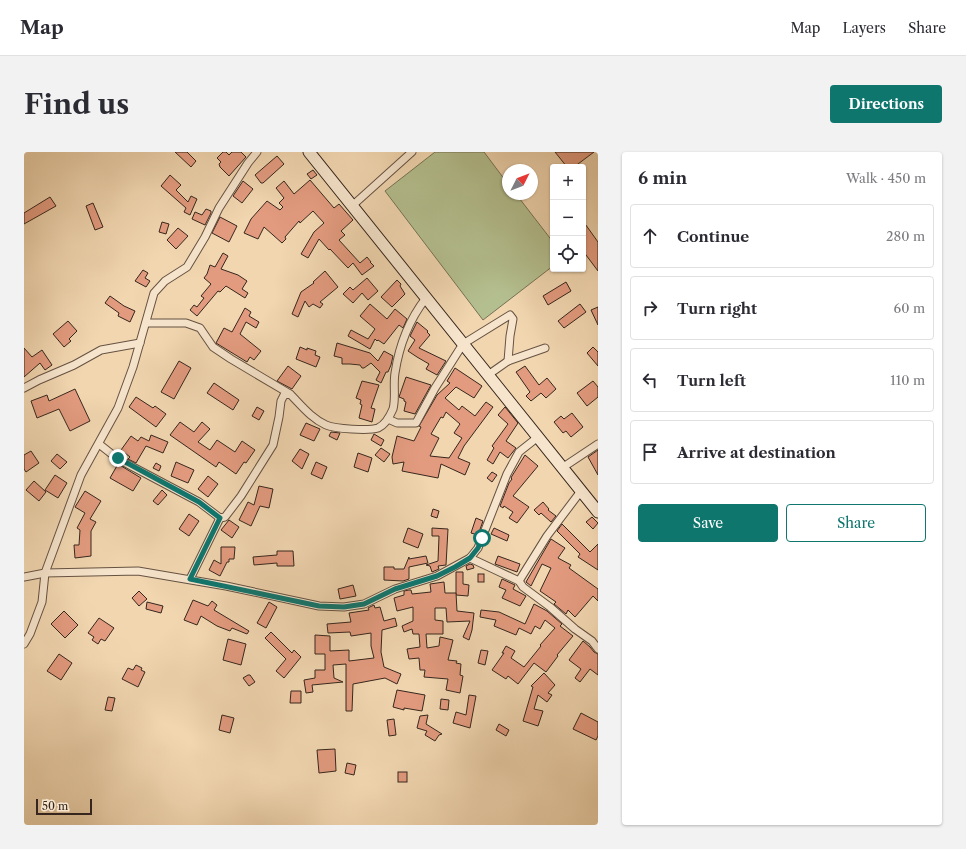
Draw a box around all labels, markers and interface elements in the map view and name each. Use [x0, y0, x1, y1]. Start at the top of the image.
text: Map [20, 16, 64, 39]
text: Map [790, 19, 820, 37]
text: Layers [842, 19, 886, 37]
text: Share [908, 19, 946, 37]
button: Directions [830, 85, 942, 123]
text: Find us [24, 87, 129, 121]
north arrow [502, 164, 538, 200]
map controls [550, 164, 586, 272]
button: + [550, 164, 586, 200]
text: 6 min [638, 168, 687, 188]
text: Walk · 450 m [846, 170, 926, 186]
button: − [550, 200, 586, 236]
icon: ahead [639, 225, 661, 247]
text: Continue [677, 227, 749, 246]
text: 280 m [886, 228, 925, 244]
button: locate [550, 236, 586, 272]
icon: right [639, 297, 661, 319]
text: Turn right [677, 299, 757, 318]
text: 60 m [894, 300, 925, 316]
icon: left [639, 369, 661, 391]
text: Turn left [677, 371, 746, 390]
text: 110 m [890, 372, 925, 388]
icon: arrive [639, 441, 661, 463]
text: Arrive at destination [677, 443, 836, 462]
route end [109, 449, 127, 467]
button: Save [638, 504, 778, 542]
button: Share [786, 504, 926, 542]
route start [473, 529, 491, 547]
scale bar [36, 797, 92, 816]
text: 50 m [42, 799, 68, 813]

